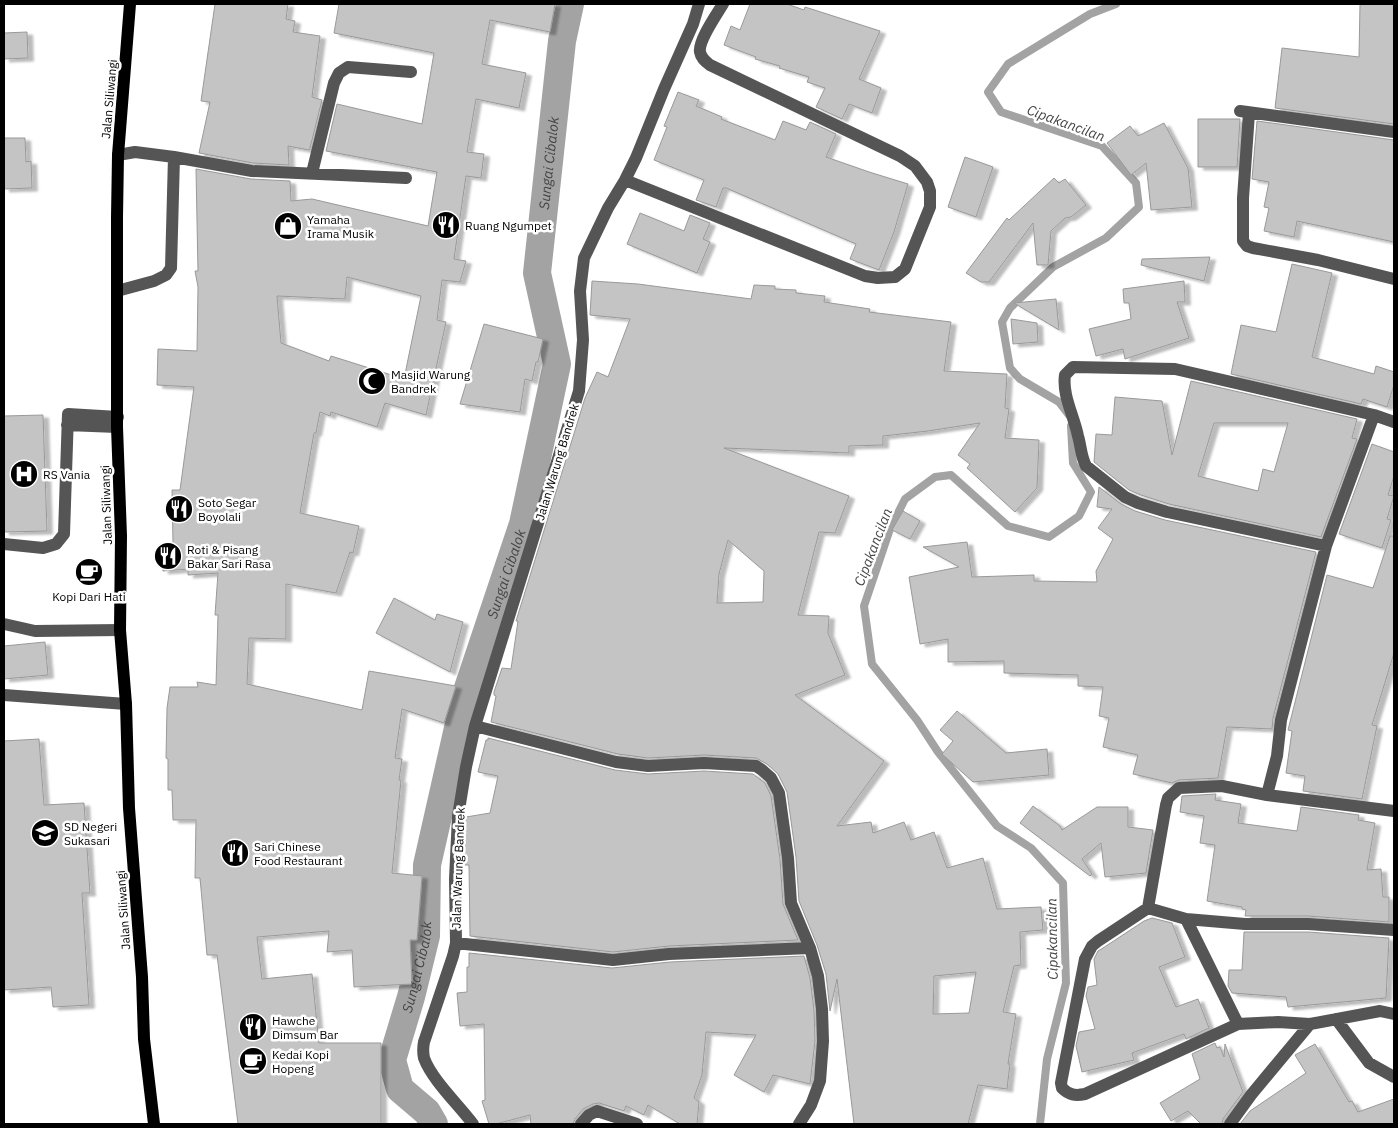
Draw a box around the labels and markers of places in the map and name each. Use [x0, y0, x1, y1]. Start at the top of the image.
restaurant icon: Ruang Ngumpet [431, 210, 461, 240]
shop icon: Yamaha Irama Musik [273, 211, 303, 241]
place label: Yamaha Irama Musik [307, 212, 375, 241]
place label: Ruang Ngumpet [465, 218, 552, 233]
mosque icon: Masjid Warung Bandrek [357, 366, 387, 396]
place label: Masjid Warung Bandrek [391, 367, 471, 396]
hospital icon: RS Vania [9, 459, 39, 489]
place label: RS Vania [43, 467, 91, 482]
restaurant icon: Soto Segar Boyolali [164, 494, 194, 524]
place label: Soto Segar Boyolali [198, 495, 257, 524]
restaurant icon: Roti & Pisang Bakar Sari Rasa [153, 541, 183, 571]
place label: Roti & Pisang Bakar Sari Rasa [187, 542, 272, 571]
cafe icon: Kopi Dari Hati [74, 557, 104, 587]
place label: Kopi Dari Hati [52, 589, 126, 604]
school or university icon: SD Negeri Sukasari [30, 818, 60, 848]
place label: SD Negeri Sukasari [64, 819, 117, 848]
restaurant icon: Sari Chinese Food Restaurant [220, 838, 250, 868]
place label: Sari Chinese Food Restaurant [254, 839, 343, 868]
restaurant icon: Hawche Dimsum Bar [238, 1012, 268, 1042]
place label: Hawche Dimsum Bar [272, 1013, 339, 1042]
cafe icon: Kedai Kopi Hopeng [238, 1046, 268, 1076]
place label: Kedai Kopi Hopeng [272, 1047, 329, 1076]

